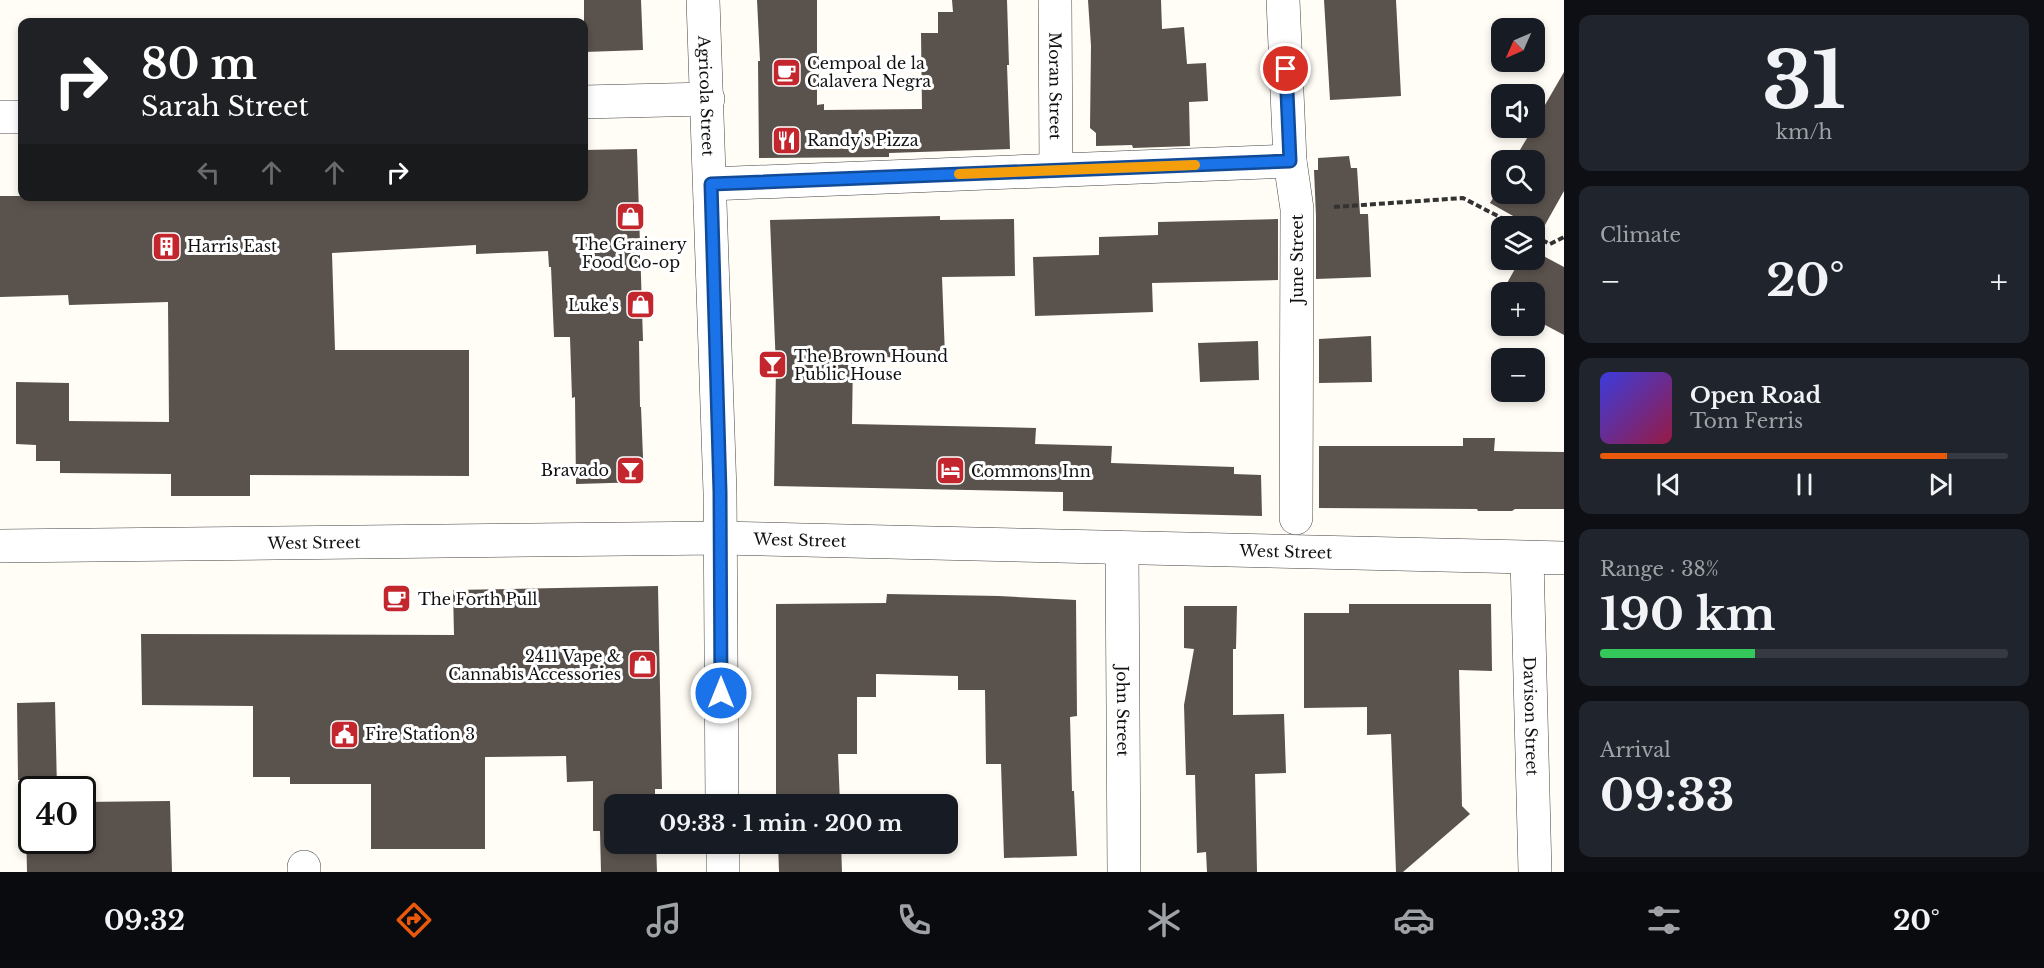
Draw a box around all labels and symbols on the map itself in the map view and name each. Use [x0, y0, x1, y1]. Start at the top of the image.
north arrow [1491, 18, 1545, 72]
street label: Moran Street [1045, 32, 1066, 140]
street label: Agricola Street [694, 34, 718, 157]
pin [1260, 43, 1311, 94]
place label: Cempoal de la Calavera Negra [807, 53, 931, 91]
cafe icon: Cempoal de la Calavera Negra [770, 56, 802, 88]
restaurant icon: Randy's Pizza [770, 124, 802, 156]
place label: Randy's Pizza [807, 130, 919, 150]
shop icon: The Grainery Food Co-op [615, 200, 647, 232]
street label: June Street [1287, 214, 1307, 306]
building icon: Harris East [150, 230, 182, 262]
place label: The Grainery Food Co-op [575, 234, 688, 272]
place label: Harris East [187, 236, 277, 256]
shop icon: Luke's [624, 289, 656, 321]
place label: Luke's [568, 295, 619, 315]
place label: The Brown Hound Public House [794, 346, 948, 384]
bar icon: The Brown Hound Public House [757, 349, 789, 381]
bar icon: Bravado [614, 454, 646, 486]
hotel icon: Commons Inn [934, 455, 966, 487]
place label: Bravado [541, 460, 609, 480]
place label: Commons Inn [971, 461, 1091, 481]
street label: West Street [752, 529, 847, 551]
street label: West Street [266, 532, 361, 553]
street label: West Street [1238, 540, 1332, 563]
cafe icon: The Forth Pull [381, 583, 413, 615]
place label: The Forth Pull [418, 589, 538, 609]
place label: 2411 Vape & Cannabis Accessories [448, 646, 621, 684]
shop icon: 2411 Vape & Cannabis Accessories [626, 649, 658, 681]
street label: Davison Street [1520, 656, 1543, 776]
position arrow [689, 661, 753, 725]
street label: John Street [1113, 663, 1133, 757]
public building icon: Fire Station 3 [328, 718, 360, 750]
place label: Fire Station 3 [365, 724, 475, 744]
speed limit sign: 40 [18, 776, 96, 854]

